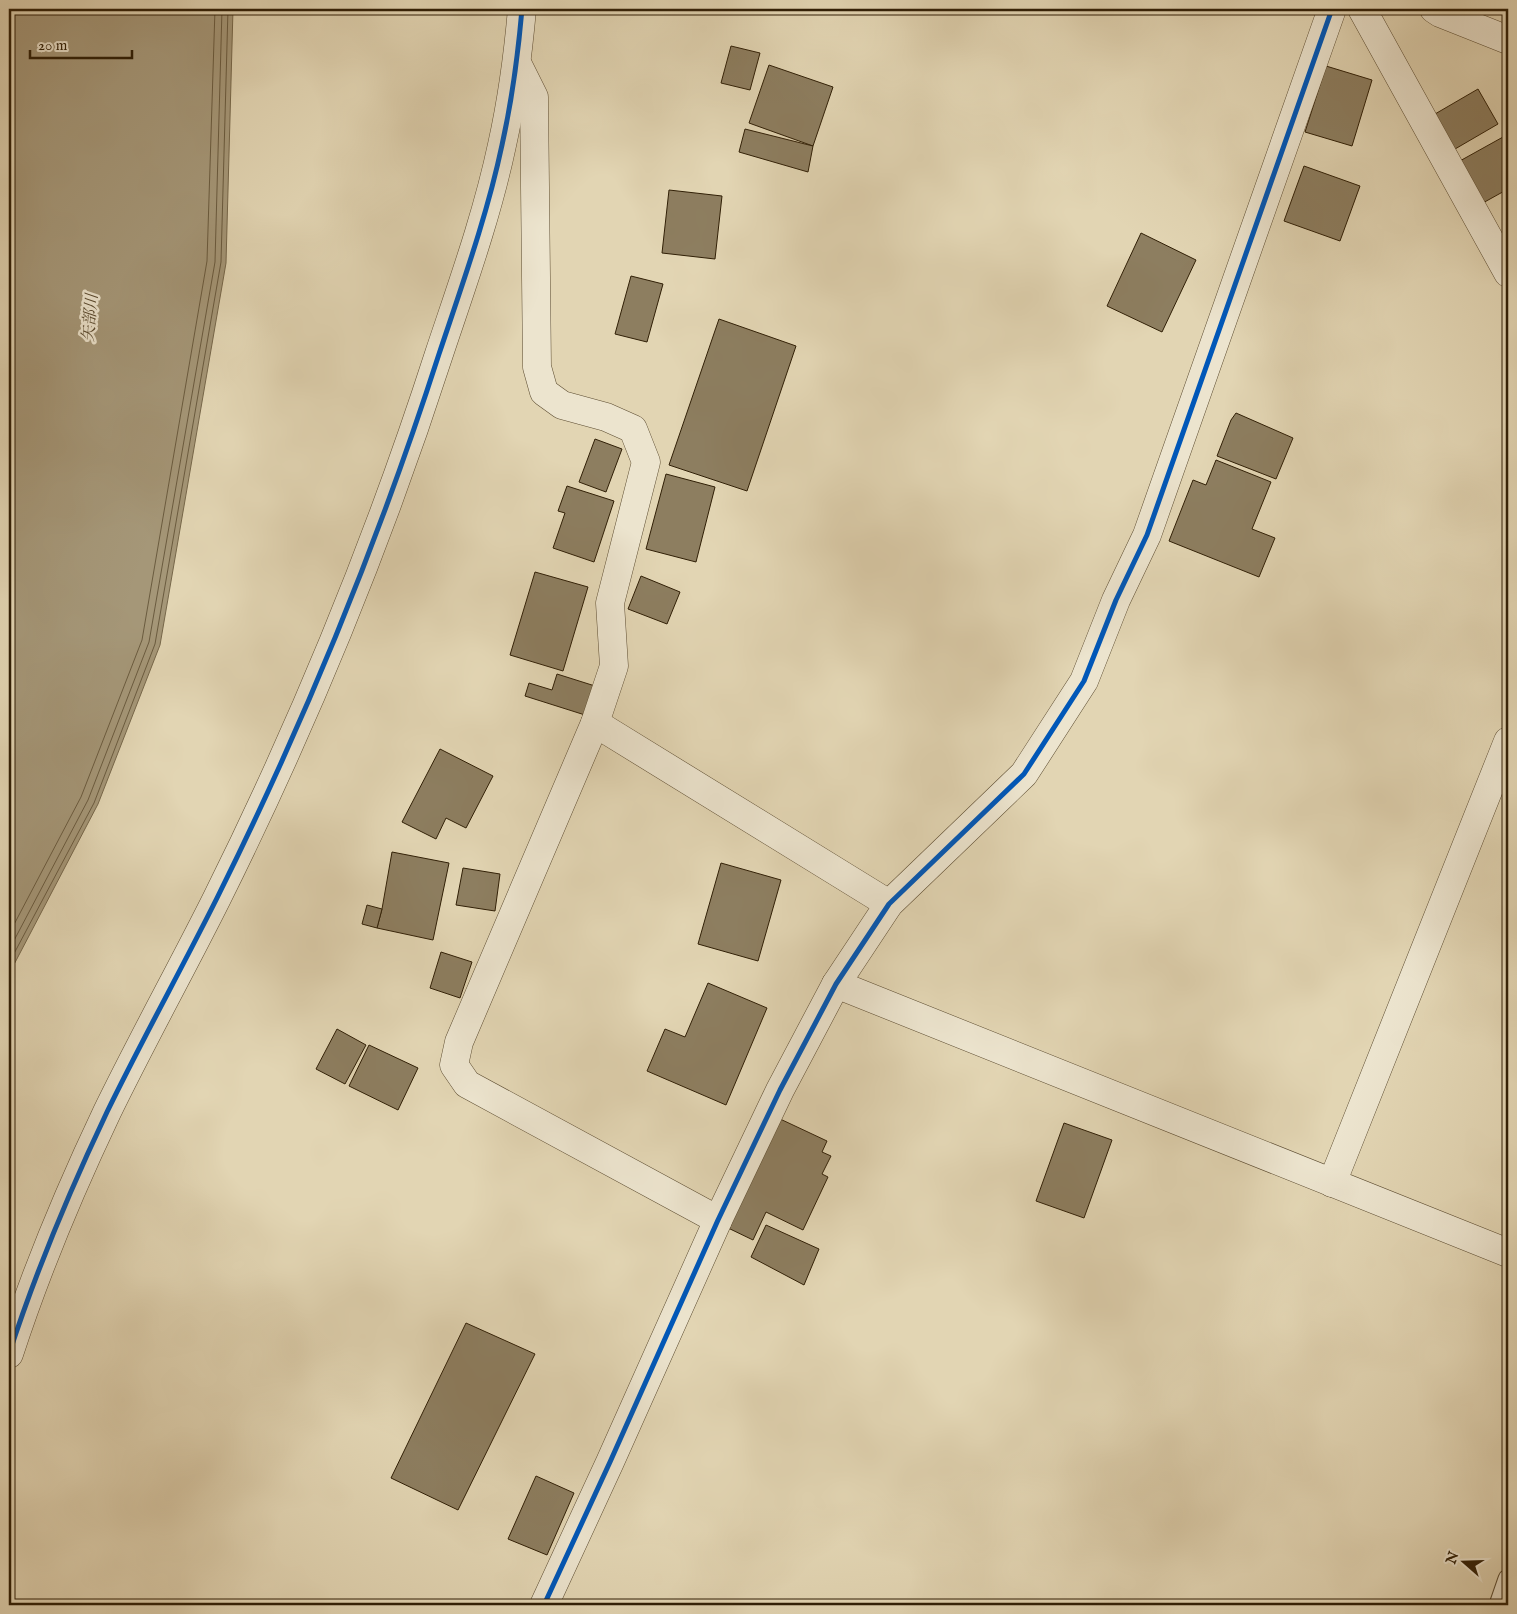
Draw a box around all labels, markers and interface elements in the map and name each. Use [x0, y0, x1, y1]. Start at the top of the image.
scale bar [30, 28, 132, 60]
text: 20 m [38, 36, 68, 55]
water label: 矢部川 [79, 291, 103, 343]
north arrow [1440, 1536, 1490, 1586]
text: N [1442, 1549, 1463, 1568]

